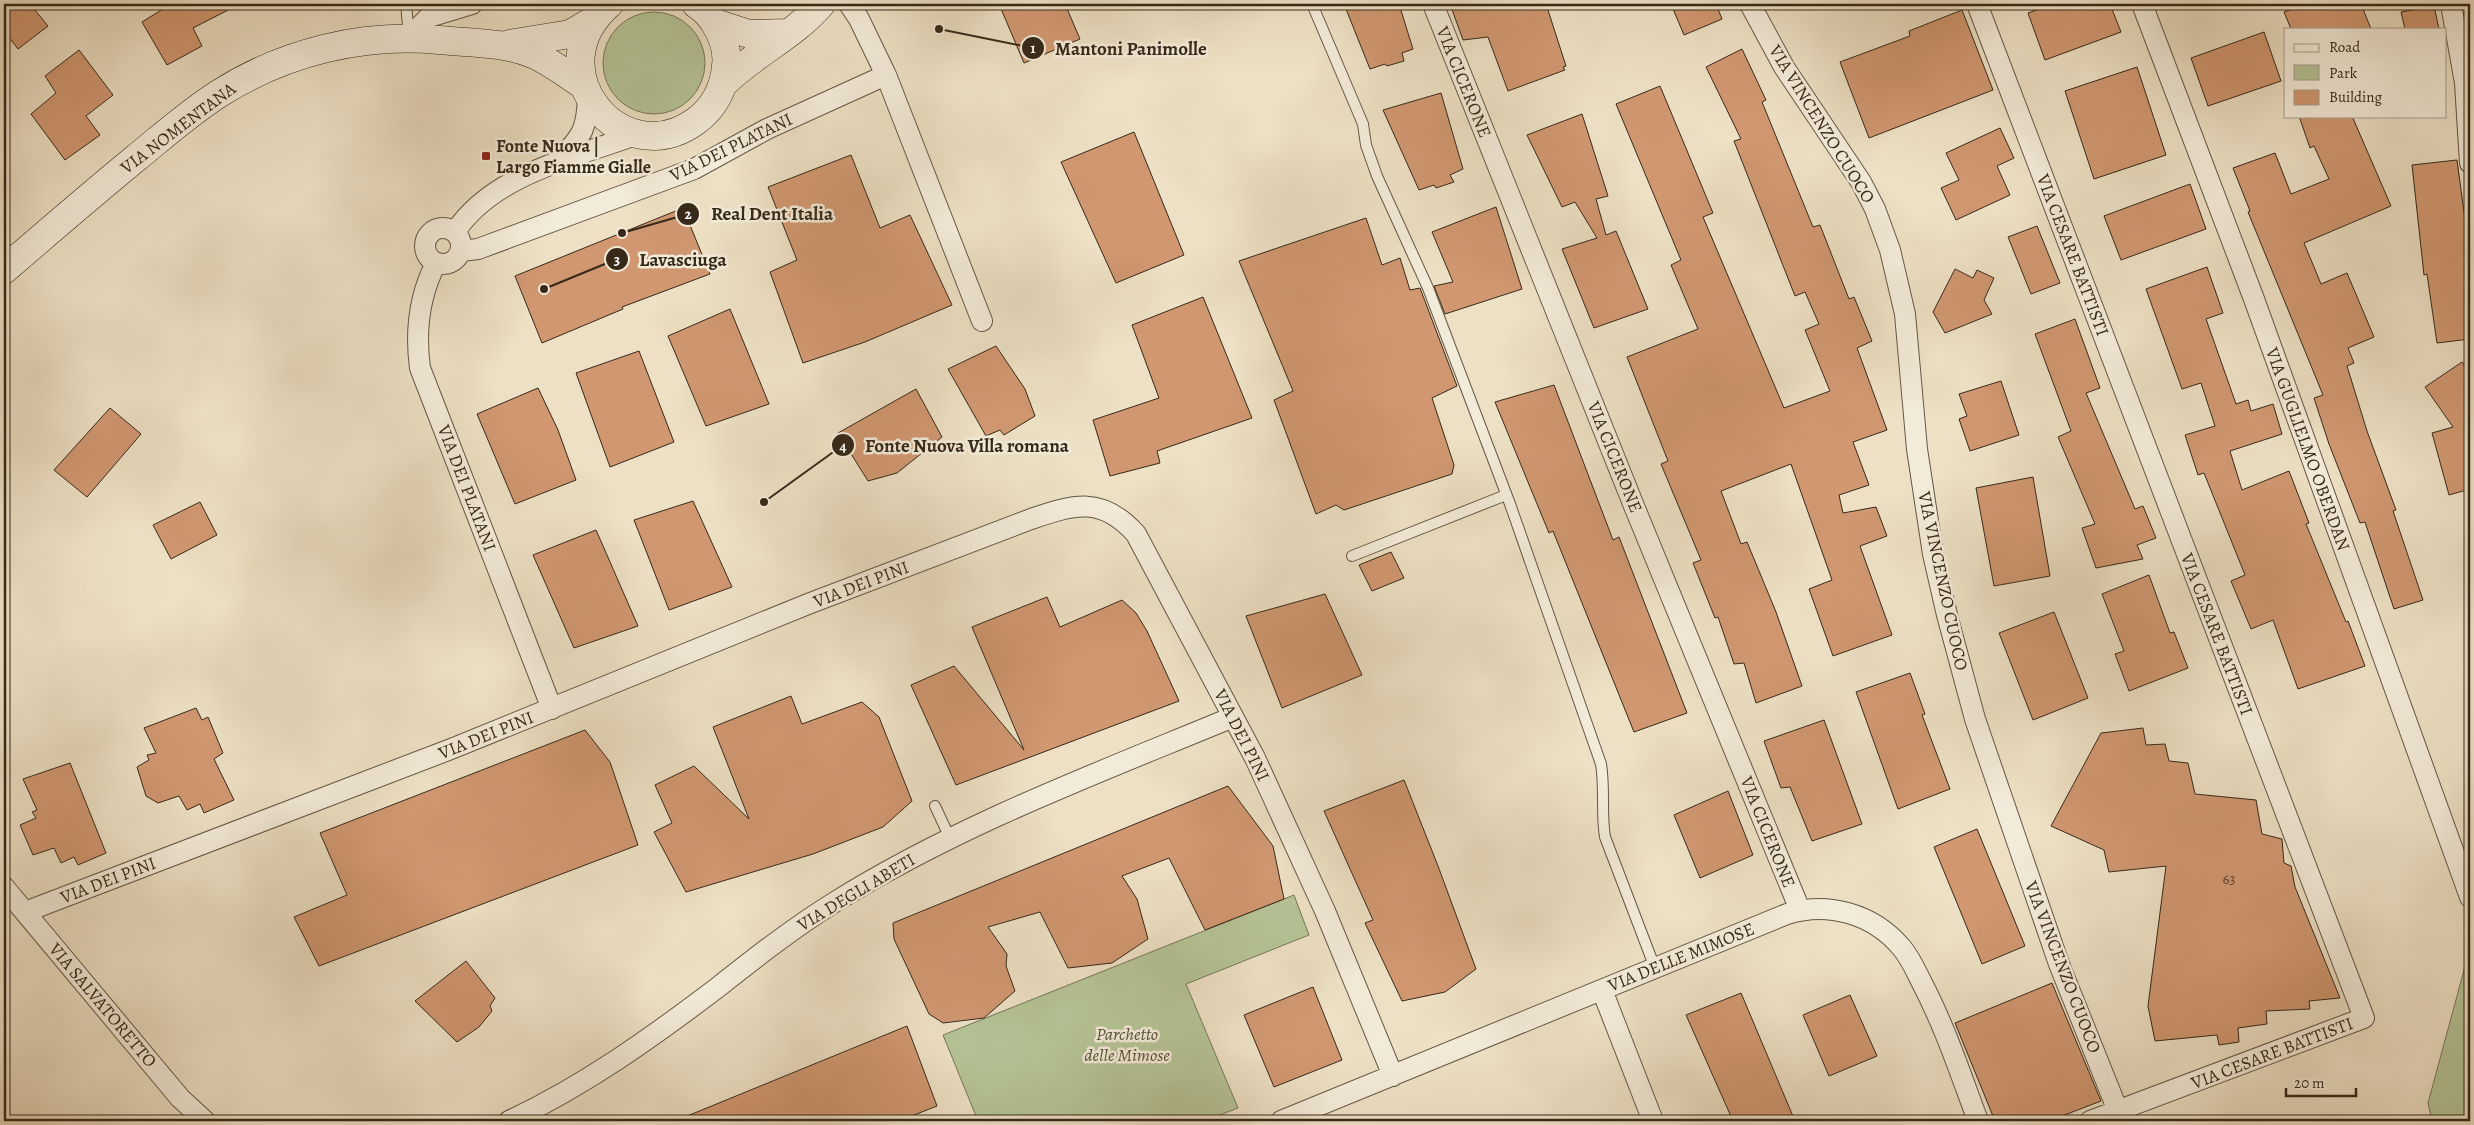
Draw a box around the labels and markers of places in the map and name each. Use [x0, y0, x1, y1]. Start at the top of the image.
callout: Mantoni Panimolle [1020, 31, 1217, 65]
place label: Fonte Nuova | Largo Fiamme Gialle [496, 134, 651, 179]
marker: Fonte Nuova | Largo Fiamme Gialle [480, 150, 492, 162]
callout: Real Dent Italia [676, 197, 843, 231]
callout: Lavasciuga [604, 242, 736, 276]
callout: Fonte Nuova Villa romana [830, 428, 1079, 462]

